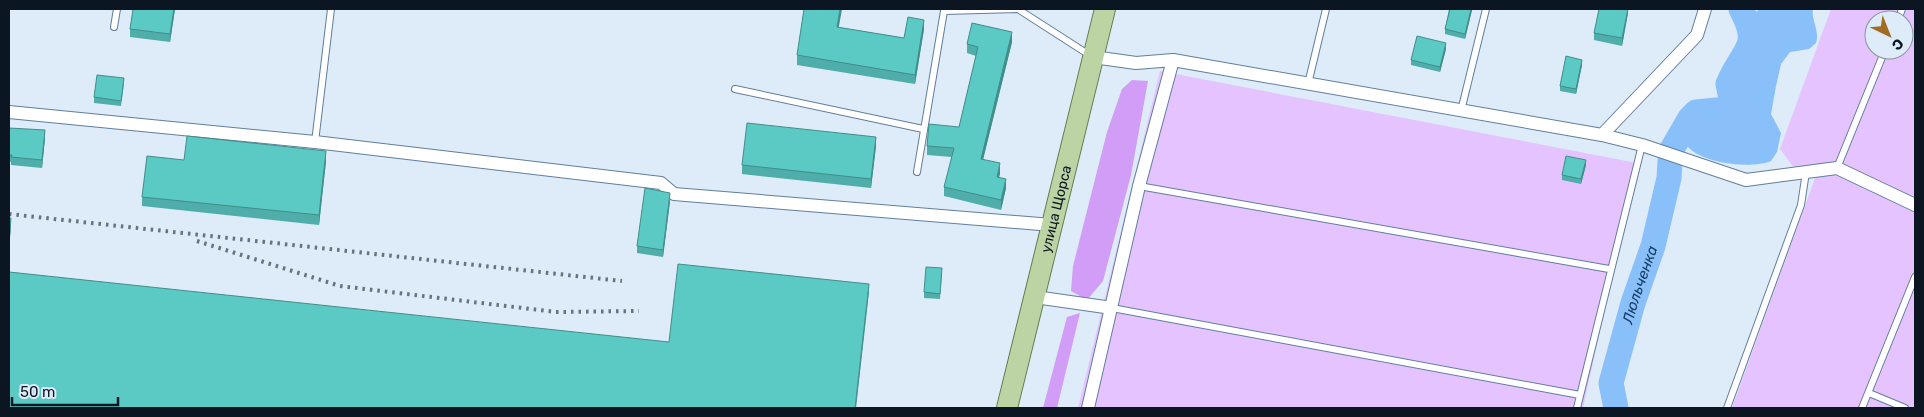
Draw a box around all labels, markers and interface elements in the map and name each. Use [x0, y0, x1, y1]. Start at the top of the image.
north arrow [1864, 10, 1914, 60]
text: С [1888, 35, 1907, 54]
street label: улица Щорса [1037, 164, 1075, 254]
water label: Люльченка [1618, 243, 1661, 327]
scale bar [12, 374, 119, 406]
text: 50 m [20, 383, 55, 401]

